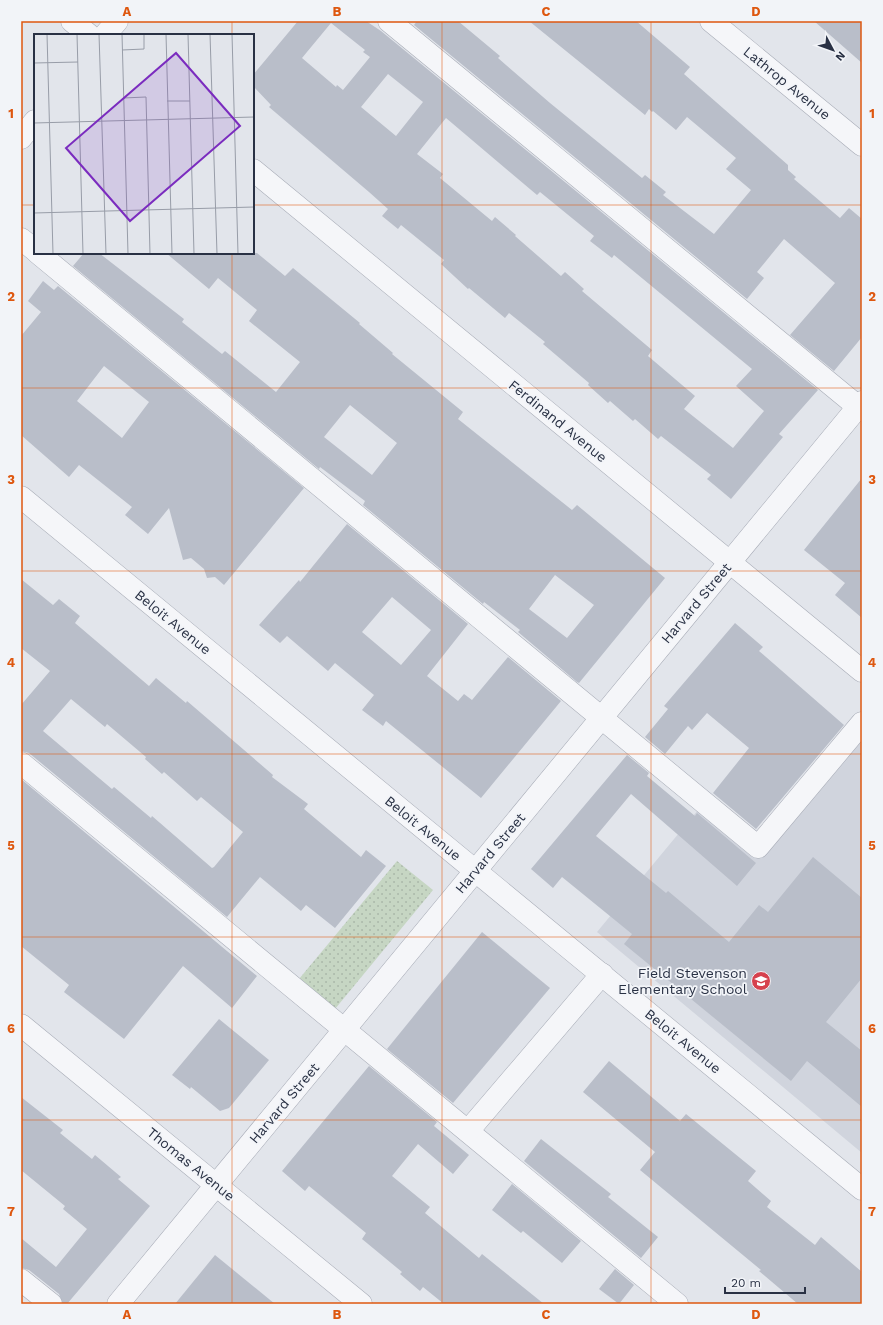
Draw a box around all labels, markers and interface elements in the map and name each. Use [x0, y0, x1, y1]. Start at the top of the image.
text: A [123, 4, 132, 19]
text: B [333, 4, 342, 19]
text: C [542, 4, 551, 19]
text: D [751, 4, 761, 19]
north arrow [813, 30, 853, 70]
inset map [34, 34, 254, 254]
street label: Lathrop Avenue [740, 43, 834, 123]
text: N [833, 49, 848, 64]
text: 1 [8, 106, 14, 121]
text: 1 [869, 106, 875, 121]
text: 2 [7, 289, 15, 304]
text: 2 [868, 289, 876, 304]
street label: Ferdinand Avenue [506, 377, 610, 465]
text: 3 [7, 472, 15, 487]
text: 3 [868, 472, 876, 487]
street label: Harvard Street [658, 559, 734, 646]
street label: Beloit Avenue [132, 586, 214, 658]
text: 4 [7, 655, 16, 670]
text: 4 [868, 655, 877, 670]
street label: Beloit Avenue [382, 792, 464, 864]
street label: Harvard Street [452, 809, 528, 896]
text: 5 [7, 838, 15, 853]
text: 5 [868, 838, 876, 853]
place label: Field Stevenson Elementary School [618, 965, 748, 997]
school or university icon: Field Stevenson Elementary School [750, 970, 772, 992]
street label: Beloit Avenue [642, 1005, 724, 1077]
text: 6 [7, 1021, 15, 1036]
text: 6 [868, 1021, 876, 1036]
street label: Harvard Street [246, 1059, 322, 1146]
street label: Thomas Avenue [144, 1124, 238, 1204]
text: 7 [7, 1204, 15, 1219]
text: 7 [868, 1204, 876, 1219]
scale bar [725, 1269, 805, 1295]
text: 20 m [731, 1276, 761, 1290]
text: A [123, 1307, 132, 1322]
text: B [333, 1307, 342, 1322]
text: C [542, 1307, 551, 1322]
text: D [751, 1307, 761, 1322]

